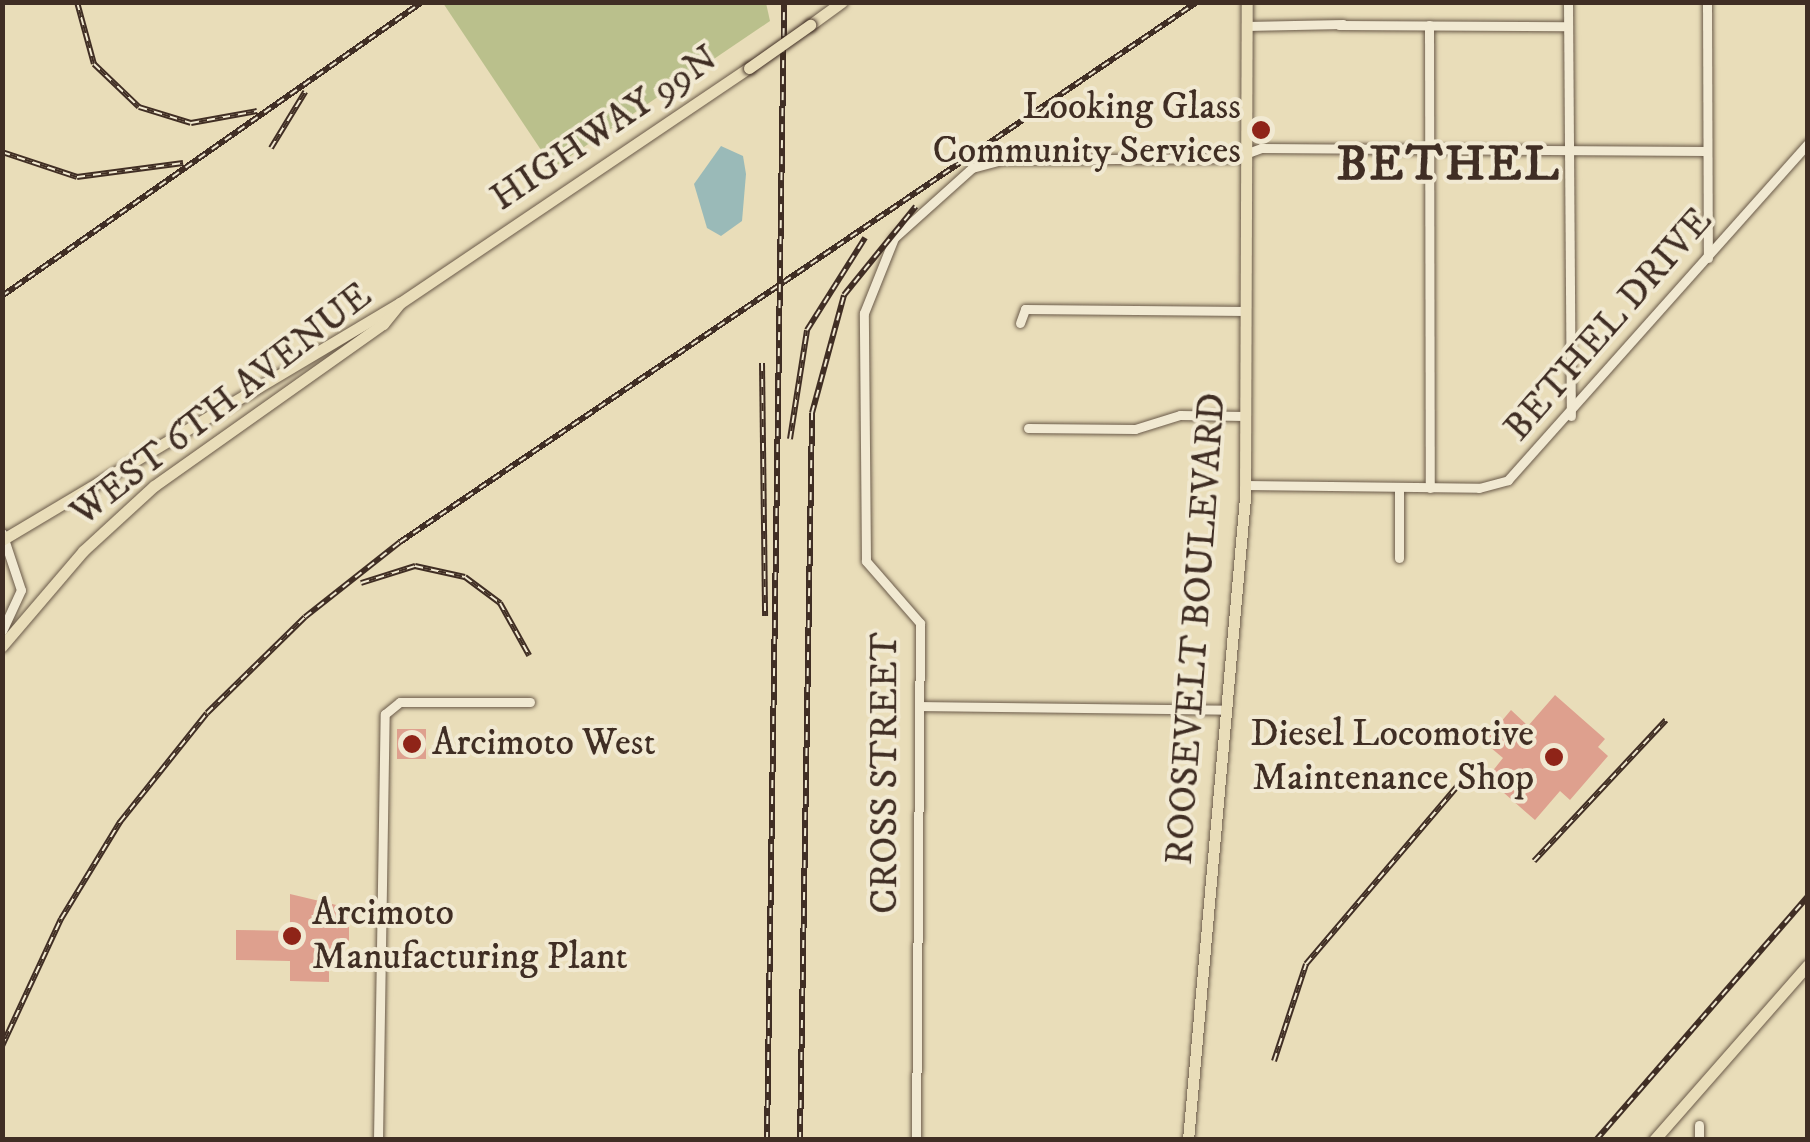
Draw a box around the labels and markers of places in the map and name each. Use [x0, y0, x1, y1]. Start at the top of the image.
place label: Looking Glass Community Services [932, 85, 1241, 174]
marker: Looking Glass Community Services [1250, 119, 1272, 141]
place label: Diesel Locomotive Maintenance Shop [1250, 712, 1534, 802]
place label: Arcimoto West [432, 721, 656, 767]
marker: Arcimoto West [401, 733, 423, 755]
marker: Diesel Locomotive Maintenance Shop [1543, 746, 1565, 768]
place label: Arcimoto Manufacturing Plant [312, 891, 628, 981]
marker: Arcimoto Manufacturing Plant [281, 925, 303, 947]

